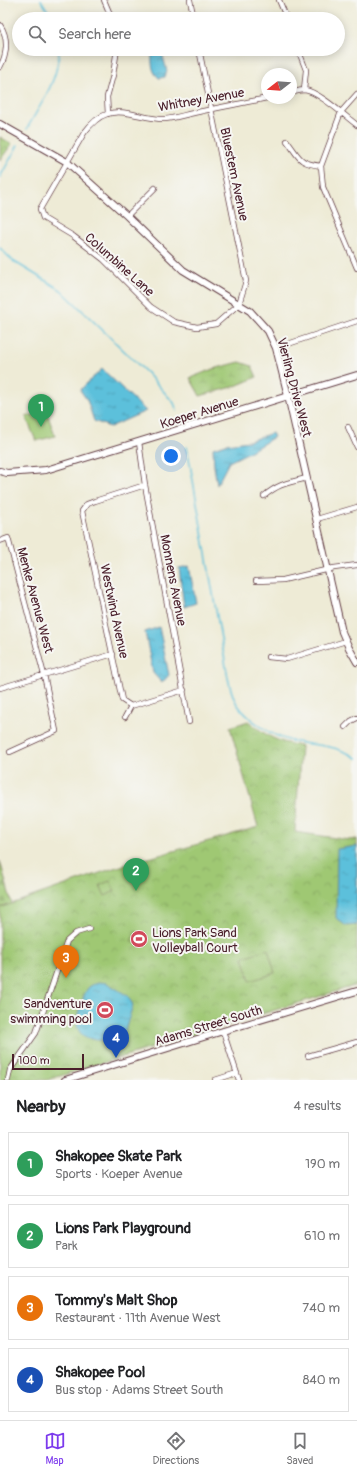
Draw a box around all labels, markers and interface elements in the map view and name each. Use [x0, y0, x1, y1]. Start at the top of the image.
search box [12, 12, 345, 56]
icon: search [26, 23, 48, 45]
text: Search here [58, 25, 131, 44]
north arrow [261, 68, 297, 104]
street label: Whitney Avenue [157, 84, 246, 115]
street label: Bluestem Avenue [216, 126, 252, 223]
street label: Columbine Lane [81, 229, 158, 300]
street label: Vierling Drive West [273, 336, 315, 439]
street label: Koeper Avenue [158, 393, 241, 432]
pin: 1 [28, 394, 54, 427]
your location [161, 446, 181, 466]
street label: Monnens Avenue [156, 533, 190, 628]
street label: Menke Avenue West [13, 546, 57, 656]
street label: Westwind Avenue [96, 563, 132, 660]
pin: 2 [123, 858, 149, 891]
place label: Lions Park Sand Volleyball Court [152, 925, 239, 956]
sports icon: Lions Park Sand Volleyball Court [129, 929, 149, 949]
pin: 3 [53, 945, 79, 978]
place label: Sandventure swimming pool [10, 996, 93, 1027]
sports icon: Sandventure swimming pool [95, 1000, 115, 1020]
street label: Adams Street South [153, 1002, 264, 1050]
pin: 4 [103, 1025, 129, 1058]
scale bar [12, 1052, 84, 1071]
text: 100 m [18, 1054, 49, 1067]
text: Nearby [16, 1096, 65, 1117]
text: 4 results [294, 1098, 341, 1114]
text: Shakopee Skate Park [55, 1147, 182, 1166]
text: 1 [27, 1156, 33, 1172]
text: 190 m [305, 1156, 340, 1172]
text: Sports · Koeper Avenue [55, 1166, 182, 1182]
text: Lions Park Playground [55, 1219, 191, 1238]
text: 2 [26, 1228, 34, 1244]
text: 610 m [304, 1228, 340, 1244]
text: Park [55, 1238, 78, 1254]
text: Tommy's Malt Shop [55, 1291, 178, 1310]
text: 3 [26, 1300, 34, 1316]
text: 740 m [302, 1300, 340, 1316]
text: Restaurant · 11th Avenue West [55, 1310, 221, 1326]
text: Shakopee Pool [55, 1363, 145, 1382]
text: 4 [26, 1372, 34, 1388]
text: 840 m [303, 1372, 340, 1388]
text: Bus stop · Adams Street South [55, 1382, 223, 1398]
tab: Map [44, 1430, 66, 1467]
tab: Directions [153, 1430, 199, 1467]
tab: Saved [286, 1430, 313, 1467]

